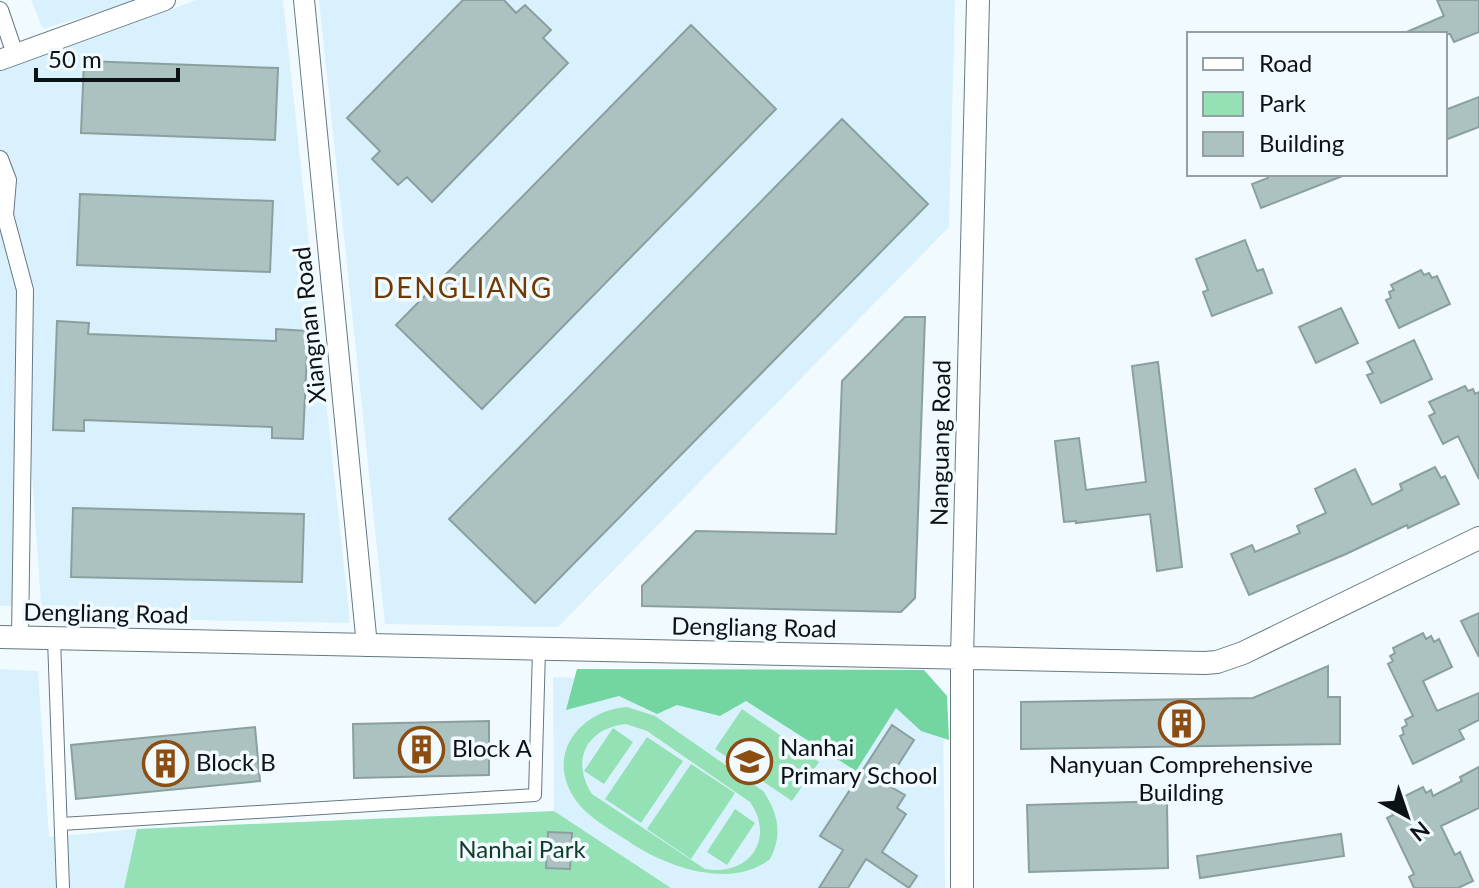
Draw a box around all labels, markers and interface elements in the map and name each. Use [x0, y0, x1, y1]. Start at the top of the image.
scale bar [36, 32, 178, 82]
legend [1187, 32, 1447, 176]
text: 50 m [48, 44, 102, 73]
text: Road [1259, 48, 1312, 77]
text: Park [1259, 88, 1307, 117]
text: Building [1259, 128, 1344, 157]
street label: Xiangnan Road [286, 245, 331, 405]
district label: DENGLIANG [373, 270, 553, 304]
street label: Nanguang Road [924, 360, 955, 526]
street label: Dengliang Road [23, 597, 189, 628]
street label: Dengliang Road [671, 611, 837, 642]
building icon: Nanyuan Comprehensive Building [1157, 699, 1205, 747]
building icon: Block A [397, 725, 445, 773]
place label: Nanhai Primary School [780, 732, 938, 789]
place label: Block A [452, 733, 533, 762]
school or university icon: Nanhai Primary School [725, 738, 773, 786]
building icon: Block B [141, 739, 189, 787]
place label: Block B [196, 747, 276, 776]
place label: Nanyuan Comprehensive Building [1049, 749, 1313, 806]
north arrow [1367, 776, 1447, 856]
text: N [1405, 816, 1435, 847]
park label: Nanhai Park [458, 834, 586, 863]

